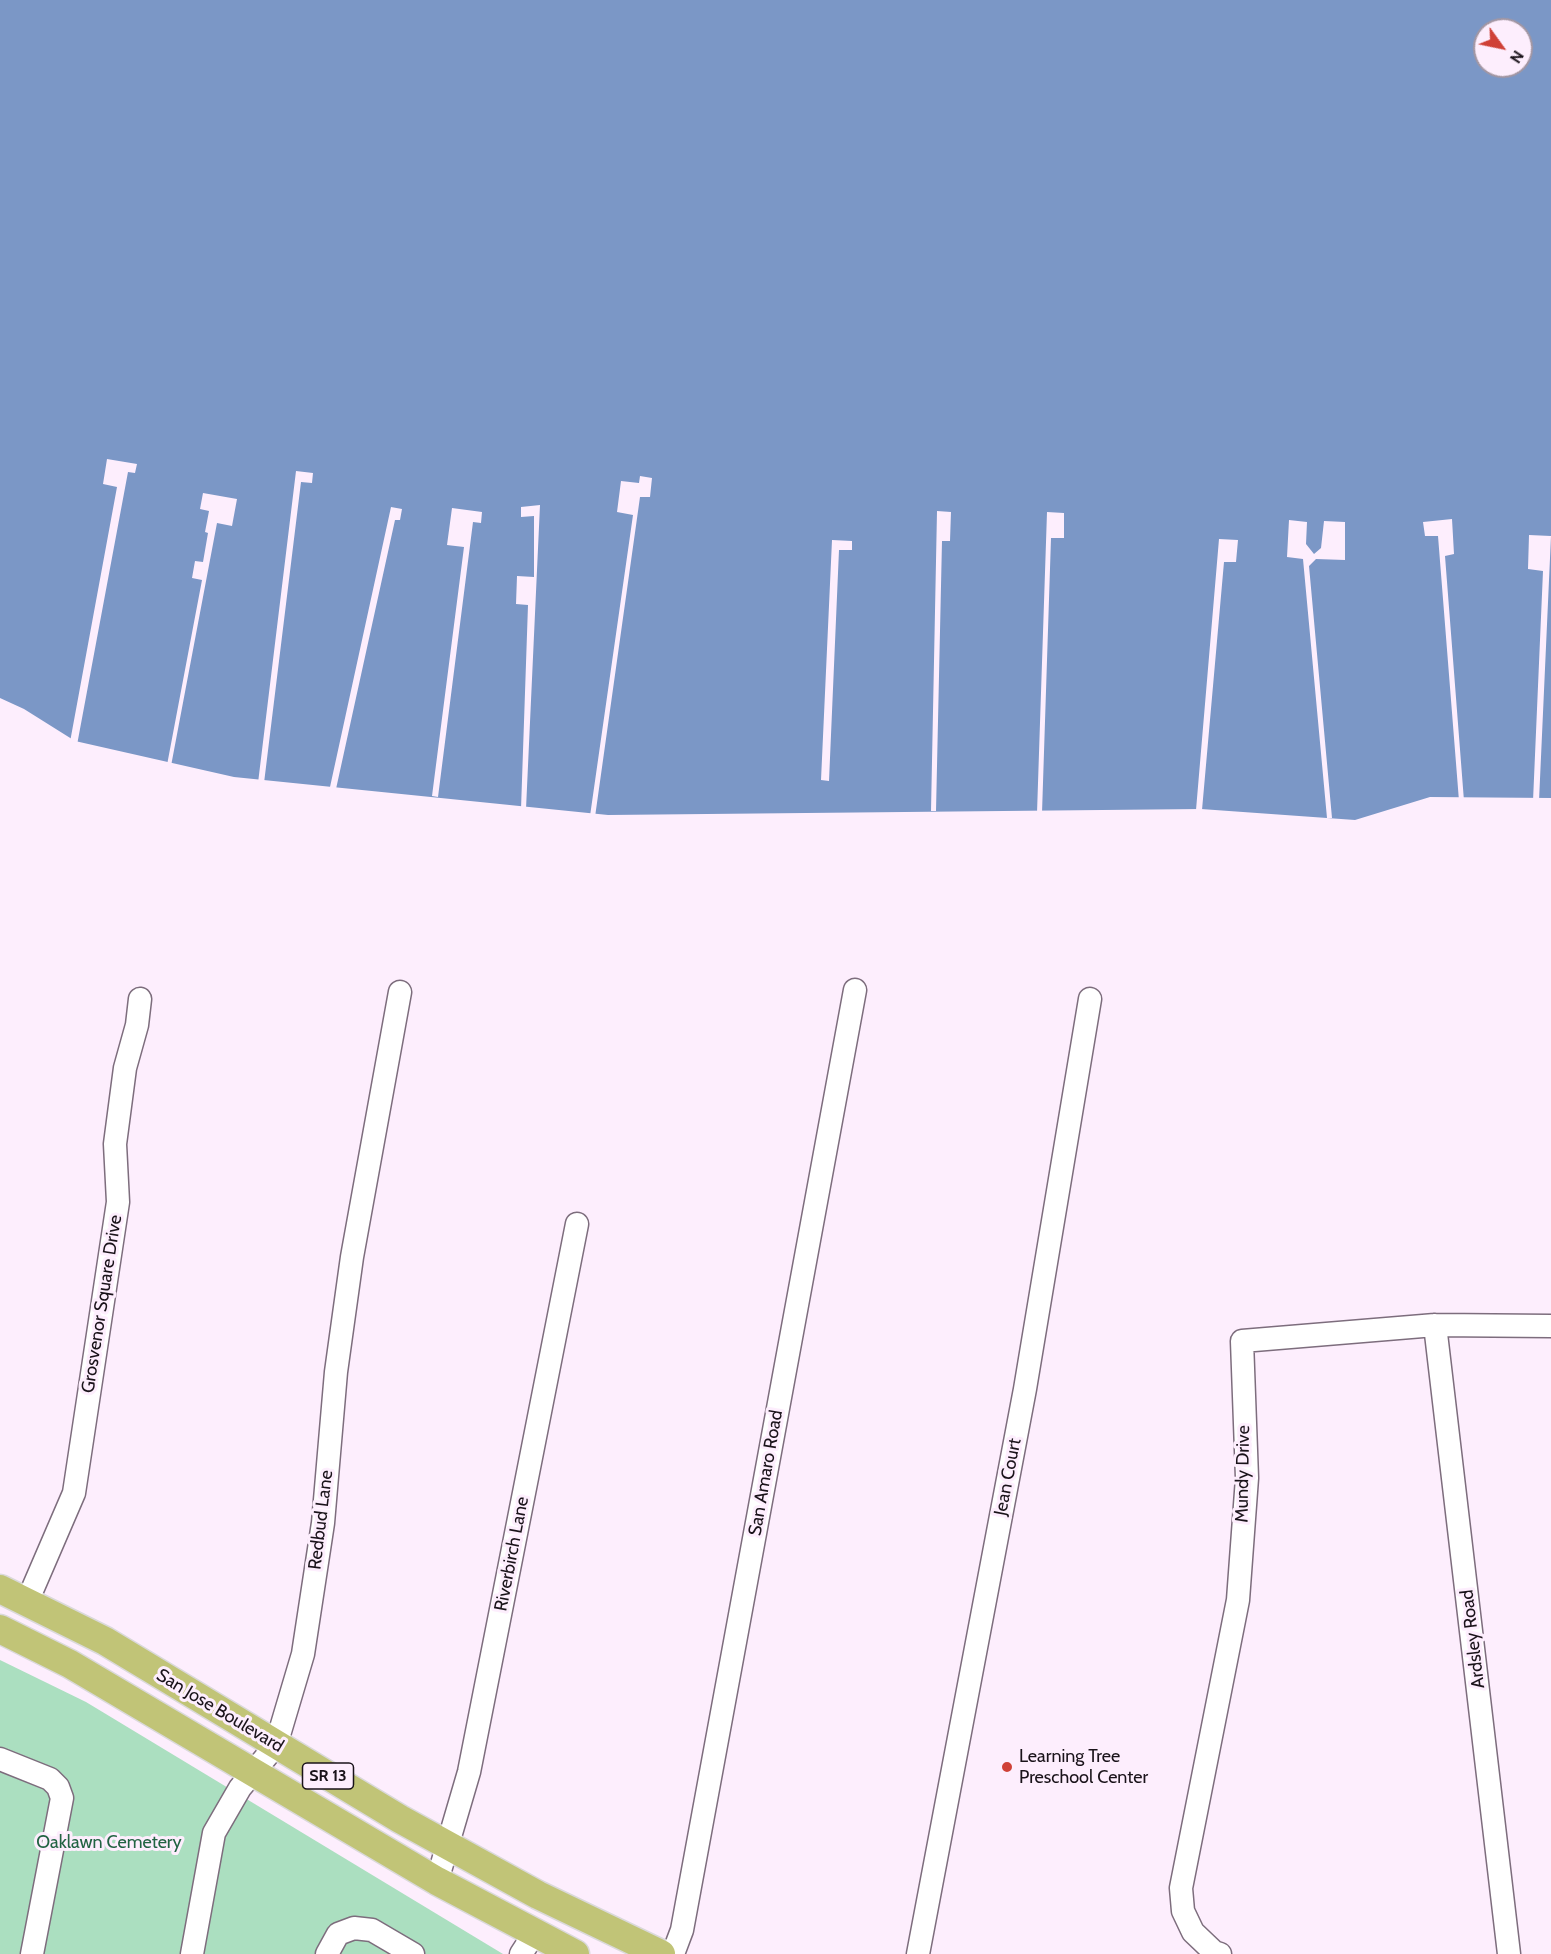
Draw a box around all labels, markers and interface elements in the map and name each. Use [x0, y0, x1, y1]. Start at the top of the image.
north arrow [1473, 18, 1533, 78]
text: N [1506, 47, 1528, 67]
street label: Grosvenor Square Drive [77, 1213, 127, 1395]
street label: San Amaro Road [744, 1408, 788, 1538]
street label: Mundy Drive [1231, 1425, 1255, 1523]
street label: Jean Court [990, 1437, 1026, 1517]
street label: Redbud Lane [304, 1469, 338, 1571]
street label: Riverbirch Lane [490, 1495, 534, 1613]
street label: Ardsley Road [1456, 1588, 1490, 1690]
street label: San Jose Boulevard [153, 1665, 287, 1757]
place label: Learning Tree Preschool Center [1019, 1746, 1148, 1788]
marker: Learning Tree Preschool Center [1000, 1760, 1014, 1774]
road number: SR 13 [302, 1763, 354, 1789]
park label: Oaklawn Cemetery [36, 1832, 182, 1854]

